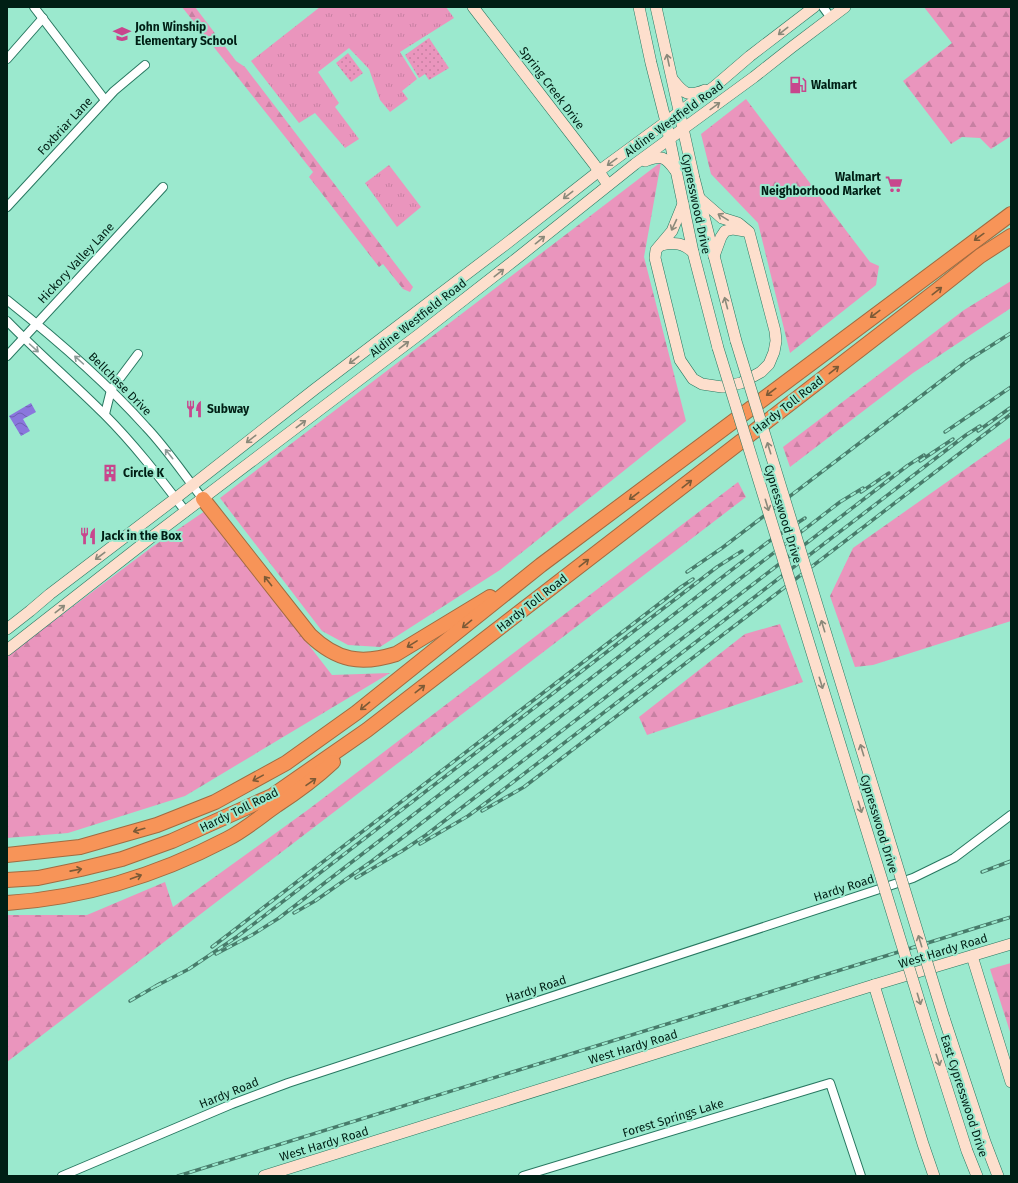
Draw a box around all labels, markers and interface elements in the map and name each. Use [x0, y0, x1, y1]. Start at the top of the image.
place label: John Winship Elementary School [134, 20, 238, 48]
school or university icon: John Winship Elementary School [112, 24, 132, 44]
one-way arrow [777, 27, 788, 35]
street label: Spring Creek Drive [516, 44, 588, 132]
one-way arrow [663, 54, 671, 67]
fuel station icon: Walmart [788, 75, 808, 95]
street label: Aldine Westfield Road [622, 78, 726, 160]
place label: Walmart [811, 78, 857, 92]
street label: Foxbriar Lane [35, 94, 95, 158]
one-way arrow [709, 102, 720, 110]
street label: Cypresswood Drive [679, 153, 713, 255]
one-way arrow [606, 157, 617, 166]
place label: Walmart Neighborhood Market [761, 170, 881, 198]
supermarket icon: Walmart Neighborhood Market [884, 174, 904, 194]
one-way arrow [563, 191, 574, 199]
one-way arrow [717, 212, 729, 220]
one-way arrow [670, 219, 677, 231]
street label: Hickory Valley Lane [35, 220, 117, 306]
one-way arrow [974, 232, 985, 241]
one-way arrow [534, 236, 545, 244]
one-way arrow [493, 268, 504, 277]
street label: Aldine Westfield Road [367, 276, 469, 360]
one-way arrow [931, 286, 942, 295]
one-way arrow [722, 297, 729, 310]
one-way arrow [870, 310, 881, 319]
one-way arrow [399, 341, 410, 350]
one-way arrow [29, 344, 40, 353]
street label: Bellchase Drive [86, 350, 154, 418]
one-way arrow [349, 355, 360, 364]
one-way arrow [74, 356, 84, 365]
one-way arrow [828, 366, 839, 374]
street label: Hardy Toll Road [750, 373, 826, 437]
one-way arrow [766, 388, 777, 397]
restaurant icon: Subway [184, 399, 204, 419]
place label: Subway [207, 402, 250, 416]
one-way arrow [295, 420, 306, 428]
one-way arrow [246, 435, 257, 443]
one-way arrow [765, 441, 772, 454]
one-way arrow [164, 449, 173, 460]
building icon: Circle K [100, 463, 120, 483]
street label: Cypresswood Drive [761, 463, 805, 565]
place label: Circle K [123, 466, 164, 480]
one-way arrow [681, 479, 692, 488]
one-way arrow [628, 491, 639, 500]
one-way arrow [764, 499, 771, 512]
restaurant icon: Jack in the Box [78, 526, 98, 546]
place label: Jack in the Box [100, 529, 182, 543]
one-way arrow [94, 552, 105, 560]
one-way arrow [578, 559, 589, 567]
street label: Hardy Toll Road [494, 571, 570, 635]
one-way arrow [263, 576, 272, 587]
one-way arrow [54, 604, 65, 613]
one-way arrow [819, 619, 826, 632]
one-way arrow [461, 620, 472, 629]
one-way arrow [407, 640, 418, 648]
one-way arrow [818, 677, 826, 689]
one-way arrow [414, 685, 425, 693]
one-way arrow [360, 701, 371, 710]
one-way arrow [857, 744, 865, 756]
street label: Cypresswood Drive [857, 773, 901, 875]
one-way arrow [252, 775, 264, 783]
one-way arrow [305, 778, 316, 786]
street label: Hardy Toll Road [197, 785, 281, 835]
one-way arrow [857, 801, 864, 814]
one-way arrow [133, 827, 146, 834]
one-way arrow [69, 866, 82, 874]
street label: Hardy Road [812, 872, 876, 904]
one-way arrow [130, 873, 142, 881]
street label: West Hardy Road [897, 931, 989, 971]
one-way arrow [916, 935, 923, 948]
street label: Hardy Road [504, 973, 568, 1005]
one-way arrow [916, 992, 923, 1005]
street label: West Hardy Road [587, 1027, 679, 1067]
street label: East Cypresswood Drive [938, 1033, 990, 1159]
one-way arrow [935, 1054, 942, 1067]
street label: Hardy Road [197, 1075, 261, 1111]
street label: Forest Springs Lake [621, 1096, 725, 1140]
street label: West Hardy Road [278, 1124, 370, 1164]

